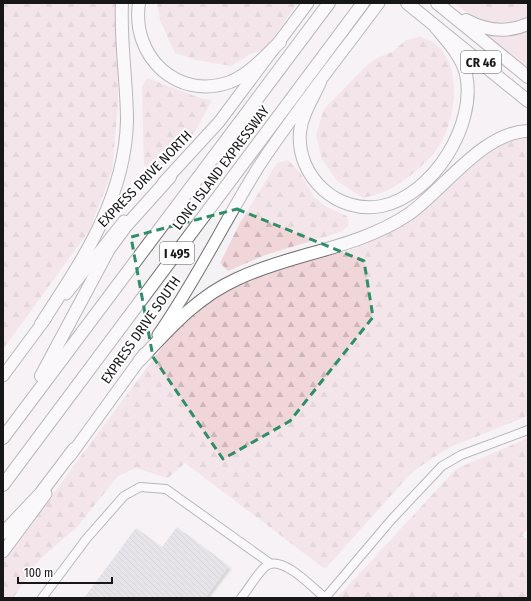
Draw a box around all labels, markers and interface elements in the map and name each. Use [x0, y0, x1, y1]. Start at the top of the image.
road number: CR 46 [461, 51, 501, 73]
street label: LONG ISLAND EXPRESSWAY [169, 103, 273, 233]
street label: EXPRESS DRIVE NORTH [94, 127, 196, 231]
road number: I 495 [160, 242, 194, 264]
street label: EXPRESS DRIVE SOUTH [98, 273, 184, 387]
scale bar [18, 559, 112, 585]
text: 100 m [24, 566, 53, 580]

